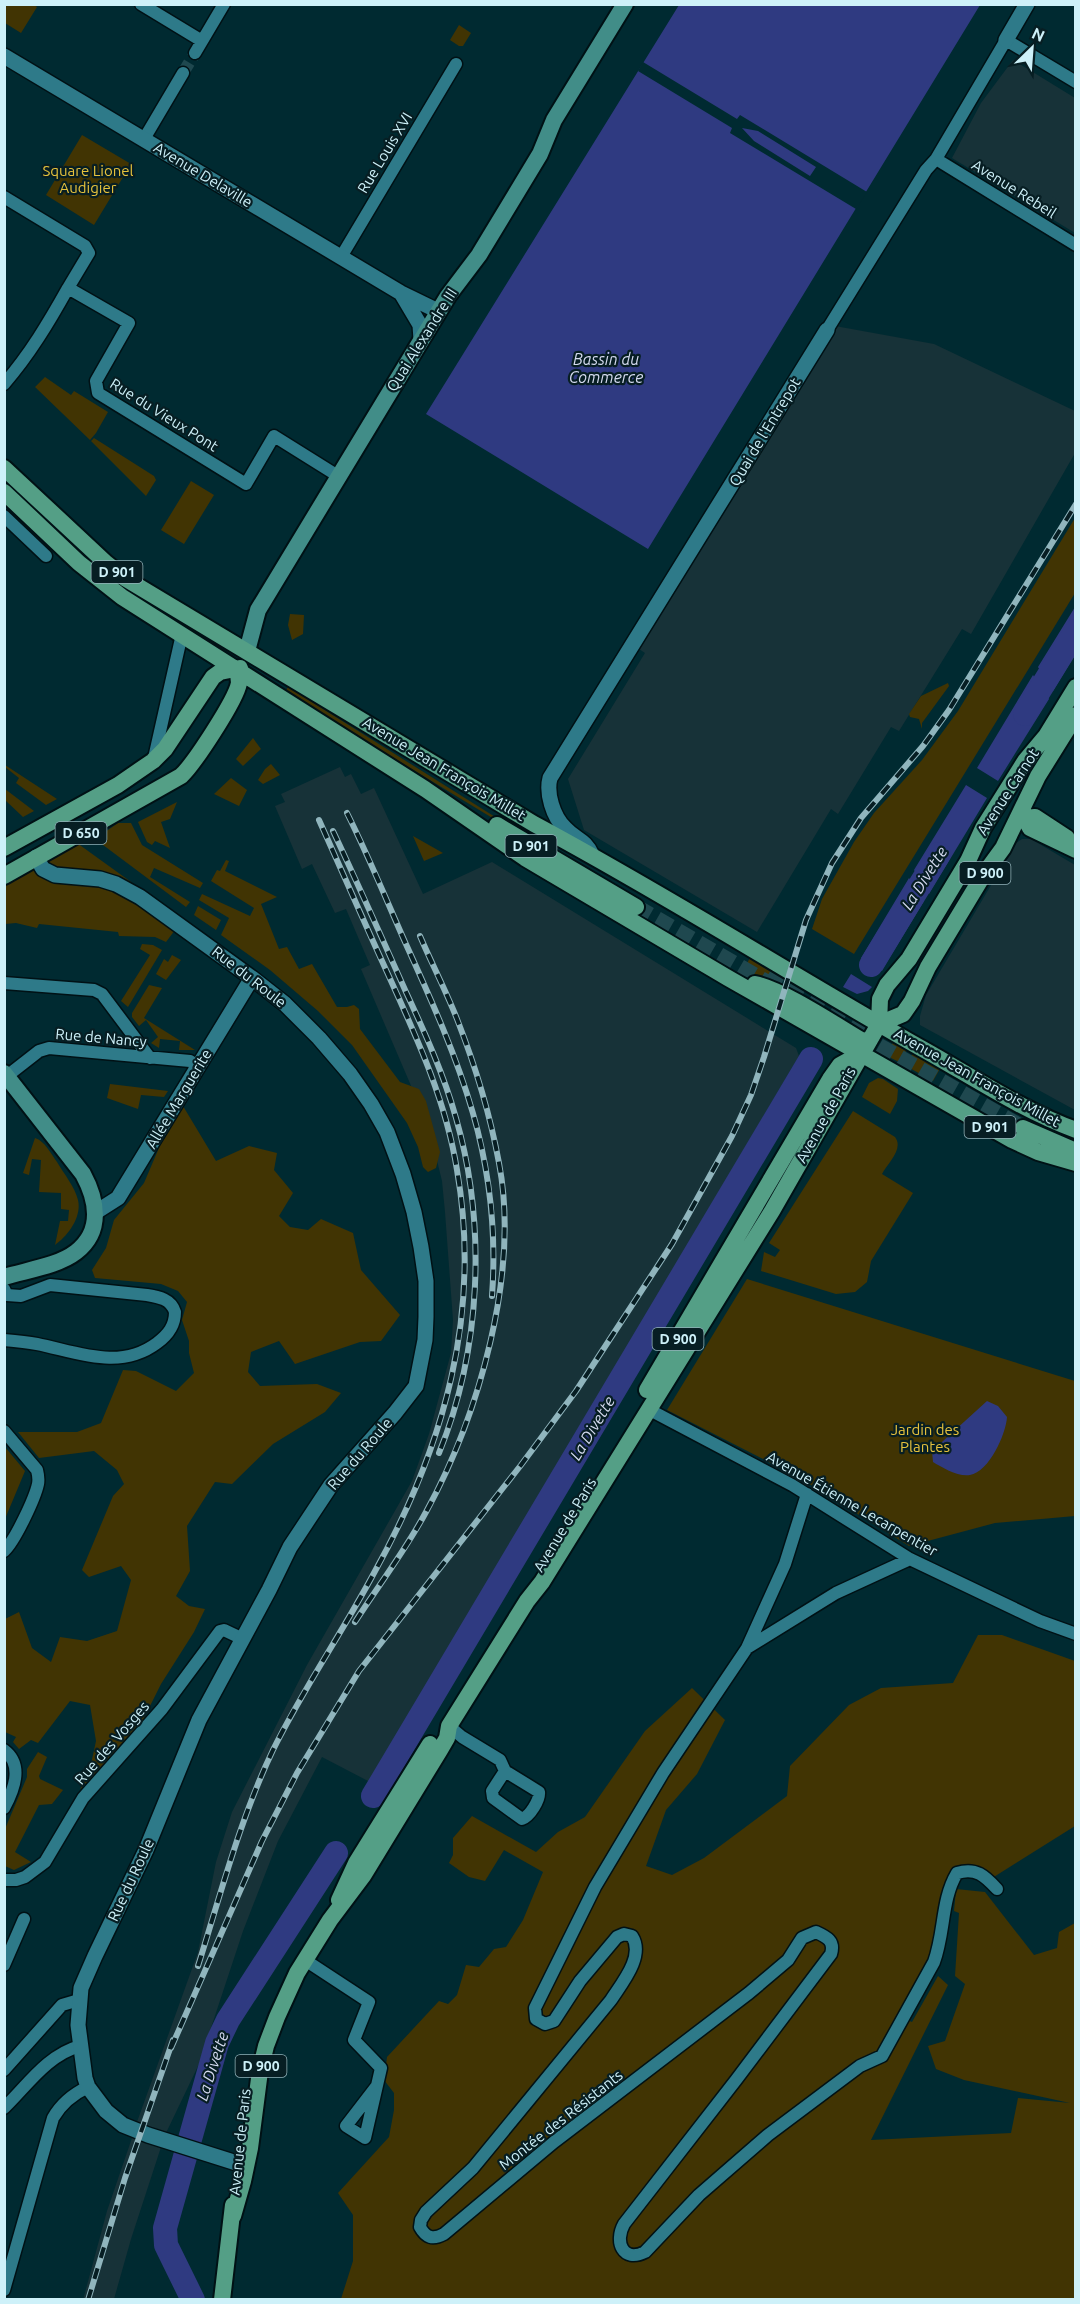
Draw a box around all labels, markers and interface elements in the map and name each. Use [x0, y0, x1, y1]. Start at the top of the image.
north arrow [1002, 18, 1062, 78]
text: N [1029, 24, 1048, 45]
street label: Rue Louis XVI [354, 109, 415, 196]
street label: Avenue Delaville [151, 139, 255, 211]
street label: Avenue Rebeil [969, 156, 1060, 221]
park label: Square Lionel Audigier [42, 162, 134, 196]
street label: Quai Alexandre III [383, 285, 460, 394]
water label: Bassin du Commerce [569, 350, 643, 386]
street label: Quai de l'Entrepot [726, 374, 804, 489]
street label: Rue du Vieux Pont [107, 375, 221, 455]
road number: D 901 [92, 561, 142, 583]
street label: Avenue Jean François Millet [360, 713, 529, 824]
street label: Avenue Carnot [973, 745, 1042, 838]
road number: D 650 [56, 822, 106, 844]
road number: D 901 [506, 835, 556, 857]
water label: La Divette [898, 843, 950, 913]
road number: D 900 [960, 862, 1010, 884]
street label: Rue du Roule [209, 942, 290, 1011]
street label: Rue de Nancy [55, 1025, 147, 1050]
street label: Avenue Jean François Millet [891, 1025, 1063, 1130]
street label: Allée Marguerite [142, 1046, 215, 1152]
street label: Avenue de Paris [792, 1064, 859, 1166]
road number: D 901 [964, 1116, 1016, 1138]
road number: D 900 [652, 1328, 704, 1350]
water label: La Divette [566, 1393, 618, 1463]
street label: Rue du Roule [324, 1414, 395, 1493]
park label: Jardin des Plantes [891, 1421, 959, 1455]
street label: Avenue Étienne Lecarpentier [764, 1448, 941, 1560]
street label: Avenue de Paris [530, 1475, 599, 1575]
street label: Rue des Vosges [71, 1698, 152, 1788]
street label: Rue du Roule [104, 1836, 157, 1924]
water label: La Divette [192, 2029, 232, 2103]
road number: D 900 [236, 2055, 286, 2077]
street label: Montée des Résistants [496, 2066, 626, 2173]
street label: Avenue de Paris [225, 2088, 254, 2196]

